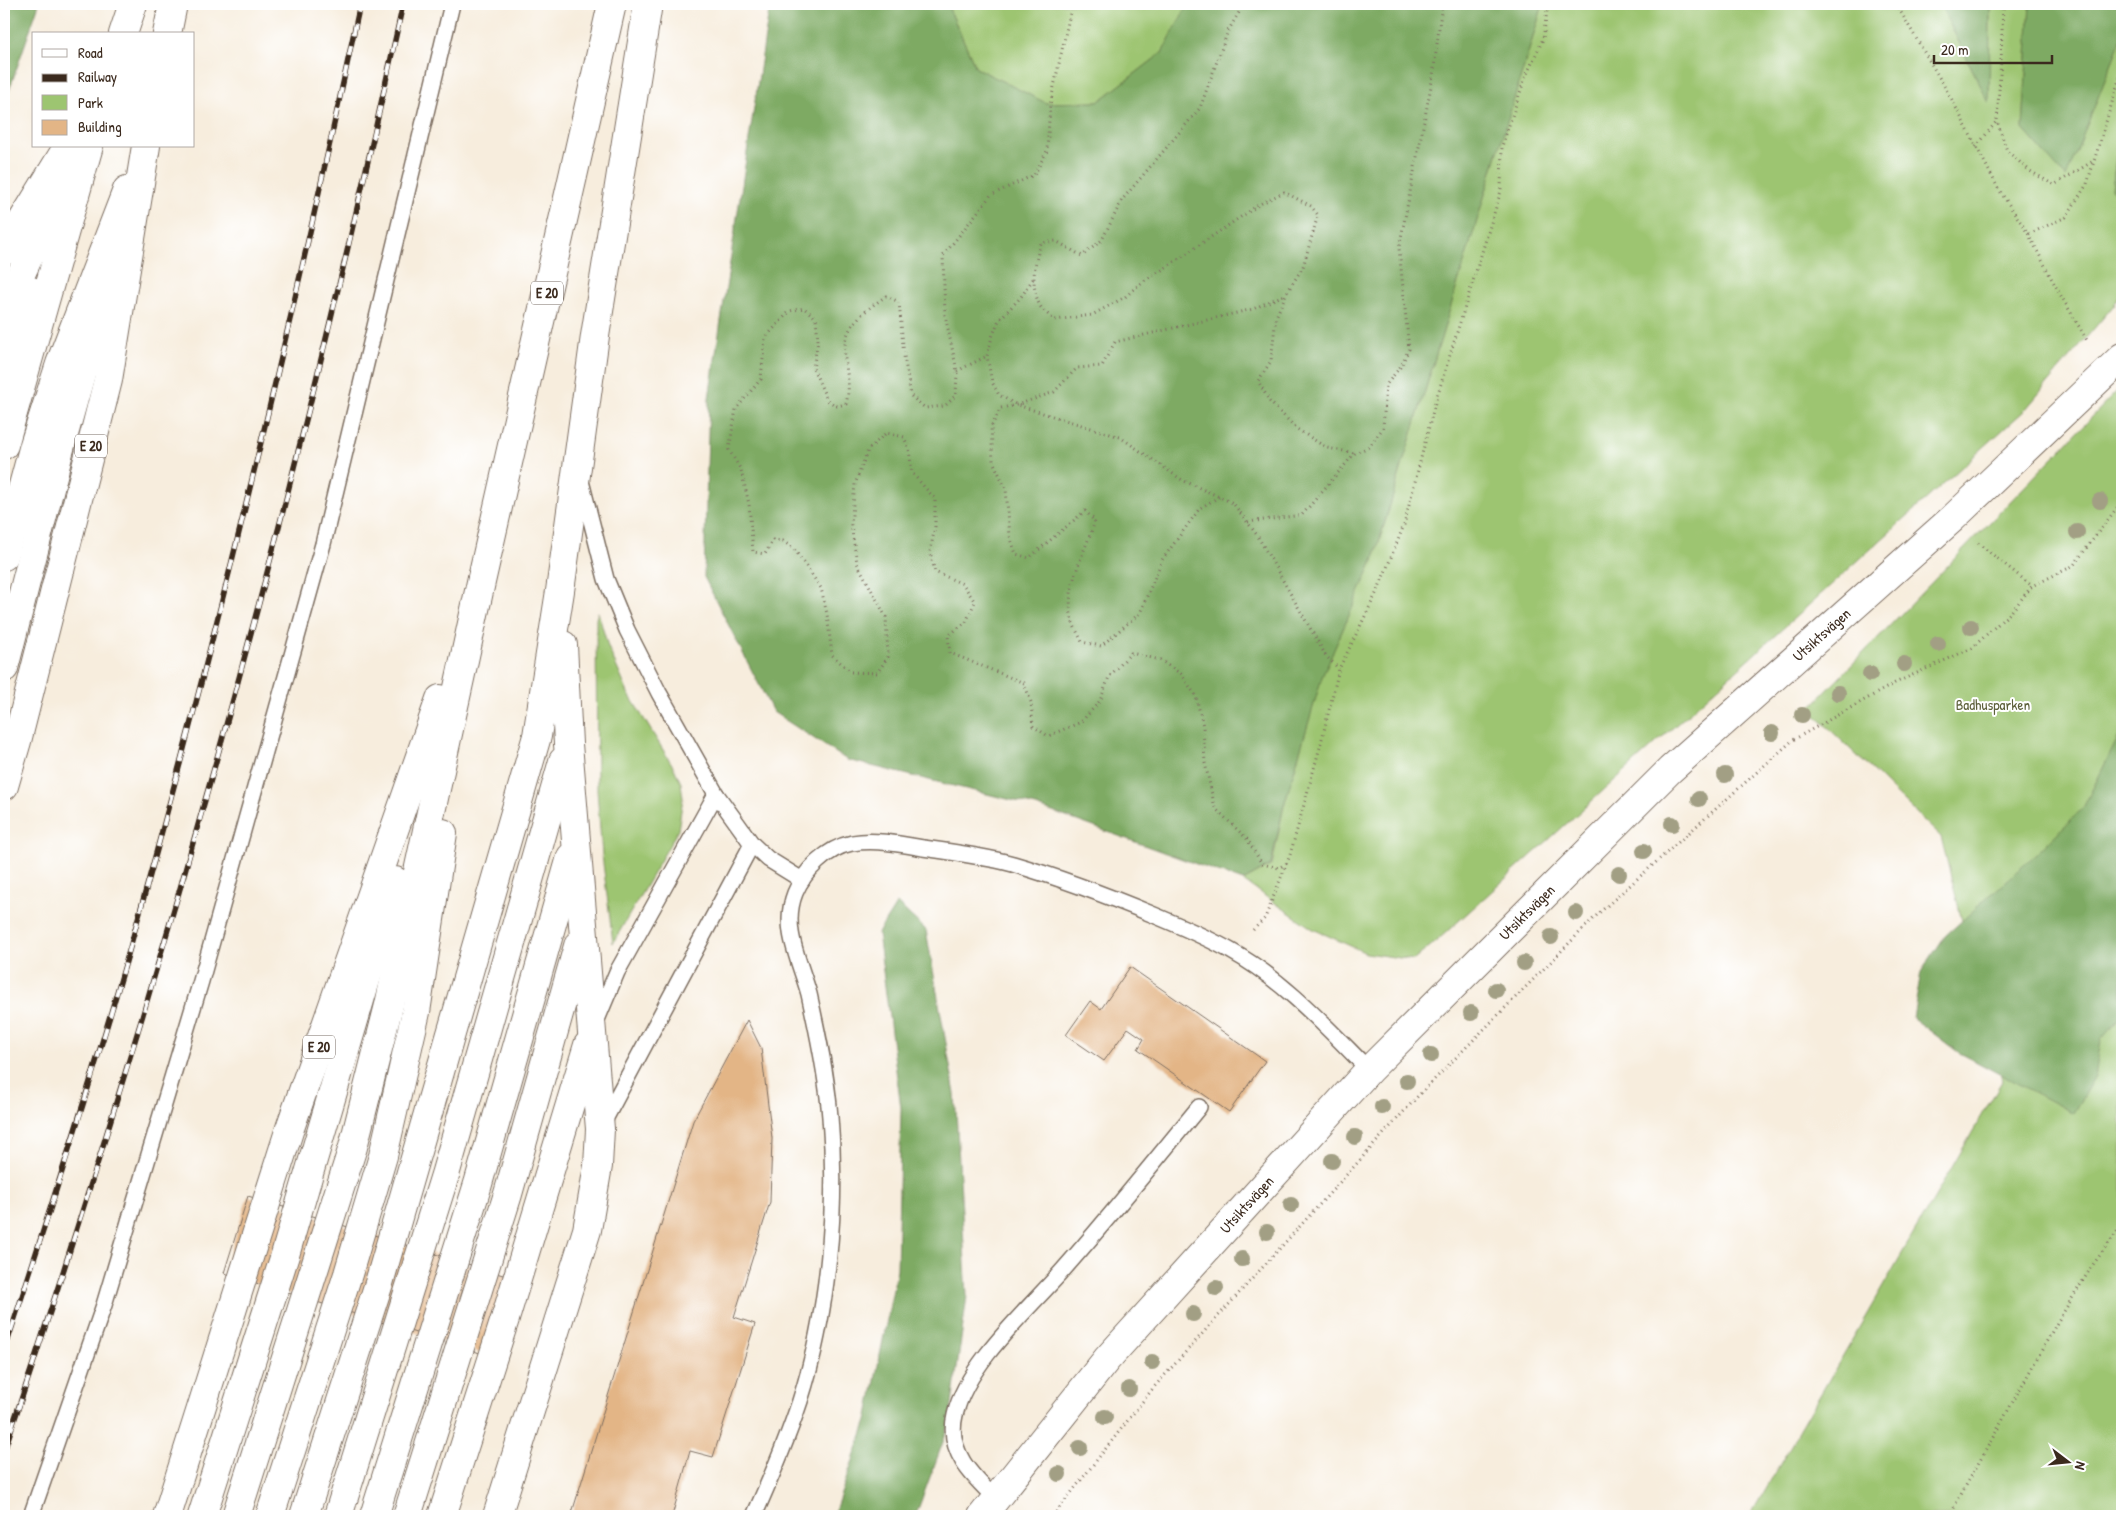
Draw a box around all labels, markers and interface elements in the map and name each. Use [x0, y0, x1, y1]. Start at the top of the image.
legend [32, 32, 195, 148]
scale bar [1934, 32, 2051, 64]
text: 20 m [1941, 39, 1968, 60]
text: Road [78, 42, 103, 63]
text: Railway [78, 66, 117, 87]
text: Park [78, 92, 103, 113]
text: Building [78, 116, 122, 137]
road number: E 20 [531, 282, 563, 304]
road number: E 20 [75, 434, 107, 458]
street label: Utsiktsvägen [1788, 603, 1855, 666]
park label: Badhusparken [1956, 694, 2030, 715]
street label: Utsiktsvägen [1494, 879, 1560, 945]
road number: E 20 [303, 1036, 335, 1058]
street label: Utsiktsvägen [1215, 1171, 1278, 1238]
north arrow [2044, 1438, 2094, 1488]
text: N [2071, 1460, 2091, 1472]

